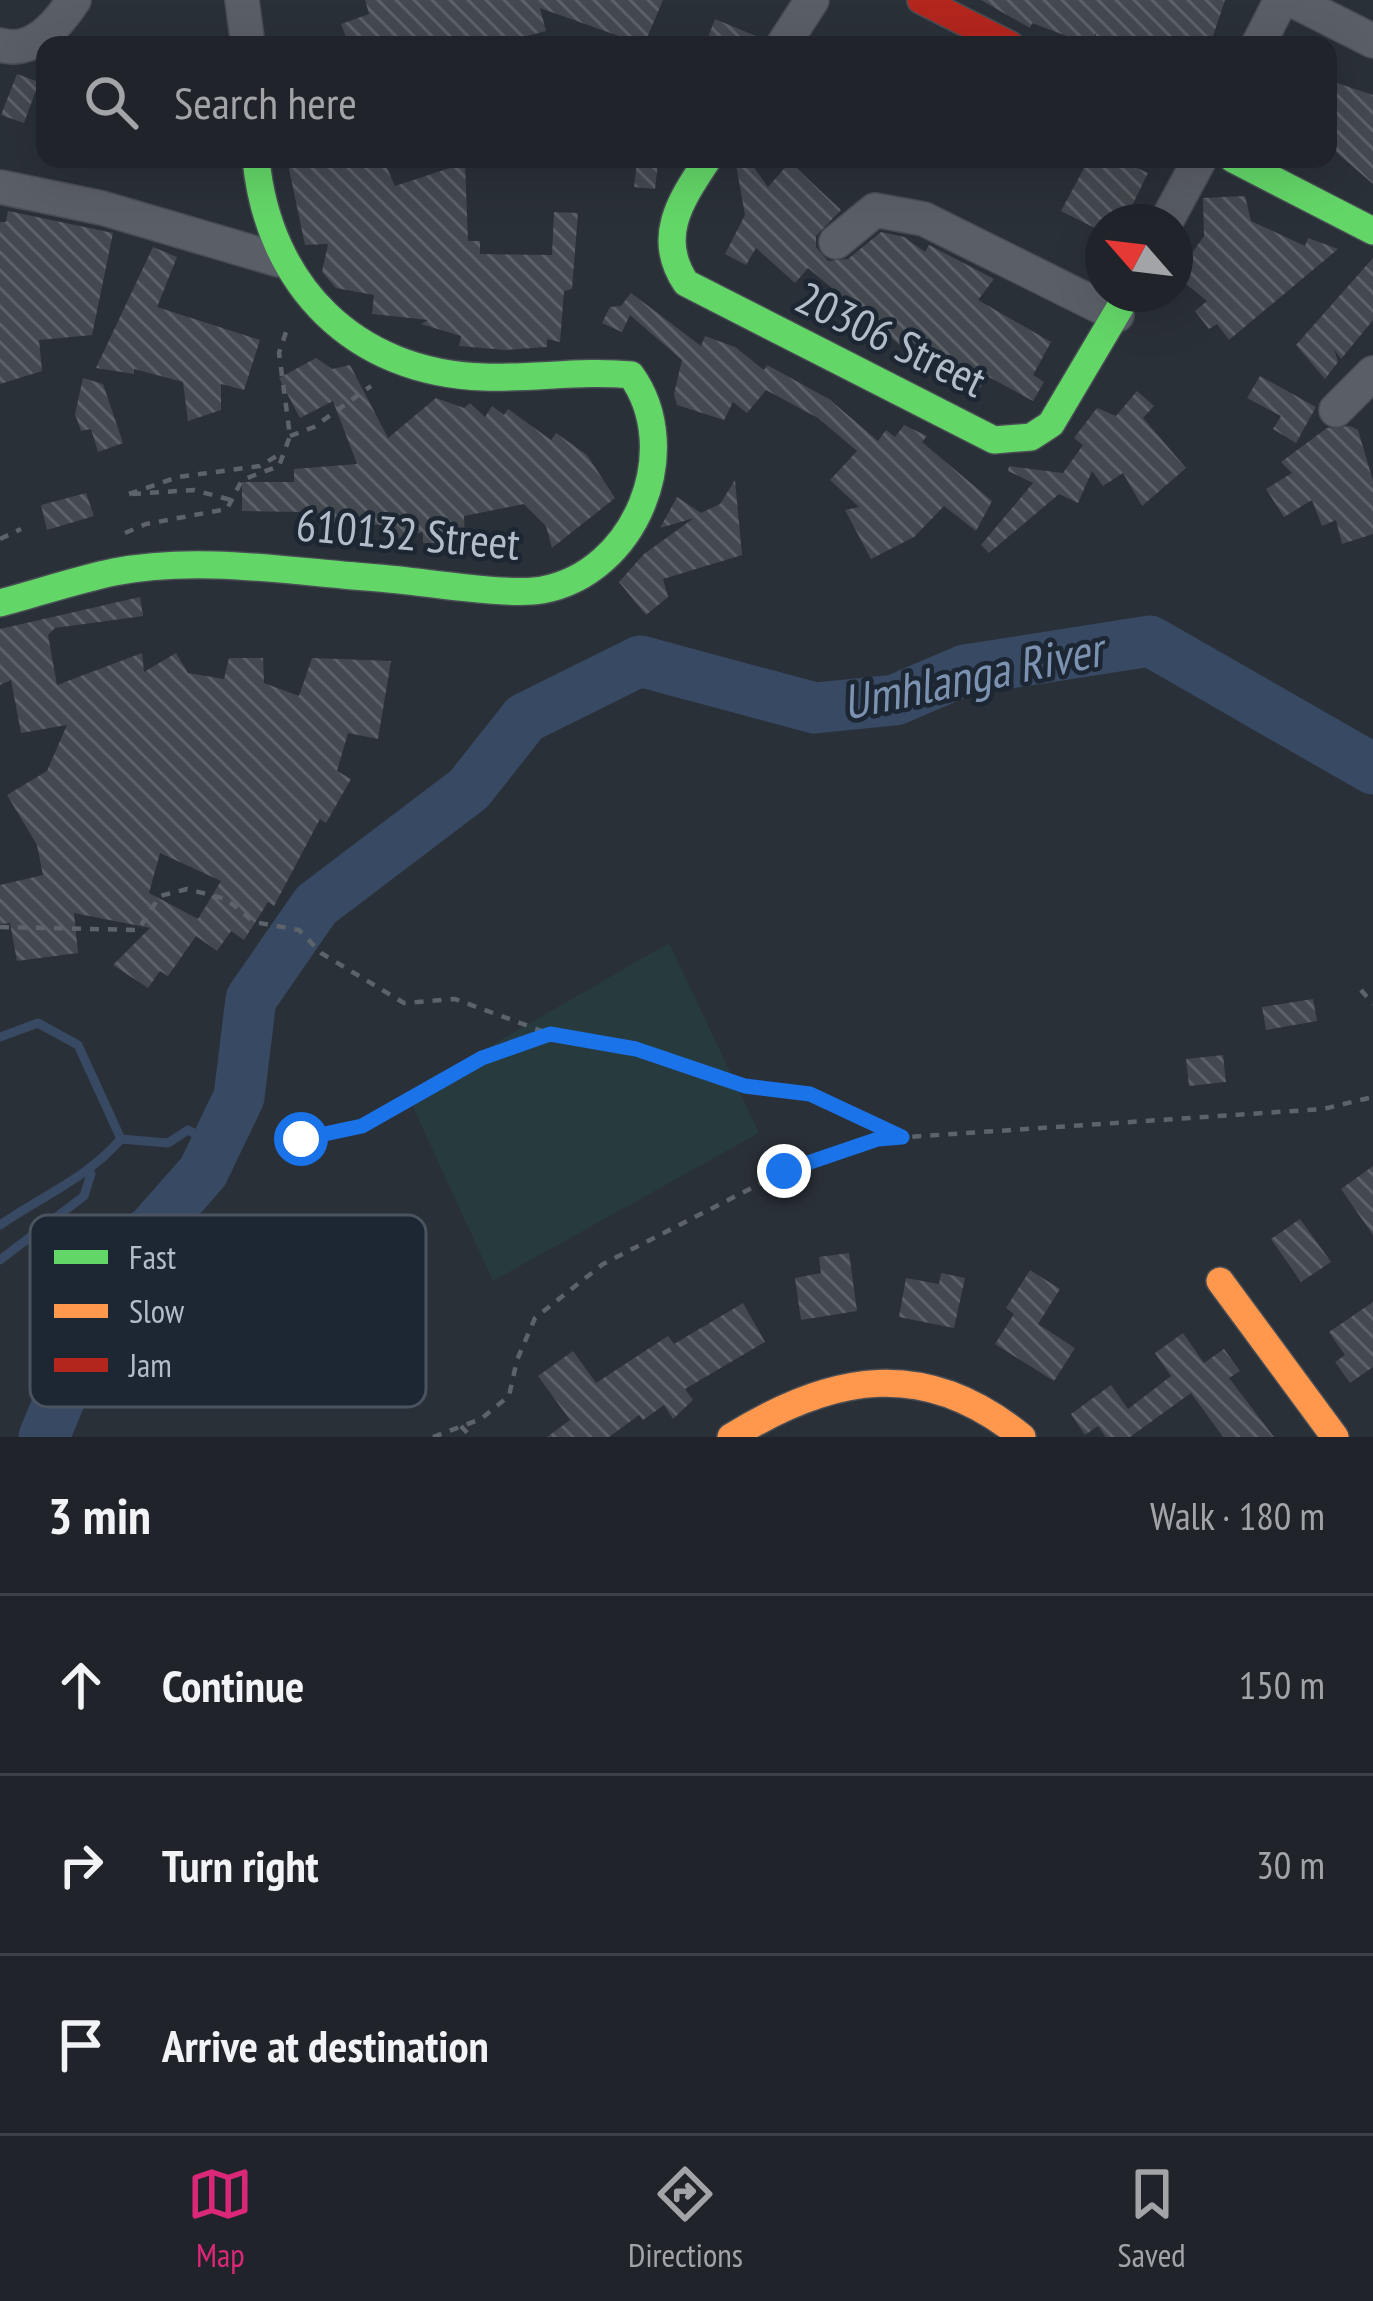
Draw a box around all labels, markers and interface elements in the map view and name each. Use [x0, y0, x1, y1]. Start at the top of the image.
search box [36, 36, 1337, 168]
icon: search [78, 69, 144, 135]
text: Search here [174, 73, 357, 131]
north arrow [1085, 204, 1193, 312]
street label: 20306 Street [787, 267, 996, 409]
street label: 610132 Street [294, 494, 523, 572]
water label: Umhlanga River [836, 616, 1113, 733]
route start [274, 1112, 328, 1166]
route end [757, 1144, 811, 1198]
legend [30, 1215, 426, 1407]
text: Fast [129, 1235, 176, 1278]
text: Slow [129, 1289, 185, 1332]
text: Jam [128, 1343, 172, 1386]
text: 3 min [48, 1482, 151, 1548]
text: Walk · 180 m [1150, 1490, 1325, 1541]
icon: ahead [48, 1652, 114, 1718]
text: Continue [162, 1656, 304, 1714]
text: 150 m [1239, 1659, 1325, 1710]
icon: right [48, 1832, 114, 1898]
text: Turn right [162, 1836, 319, 1894]
text: 30 m [1256, 1839, 1325, 1890]
icon: arrive [48, 2012, 114, 2078]
text: Arrive at destination [162, 2016, 489, 2074]
tab: Map [187, 2161, 253, 2276]
tab: Directions [628, 2161, 743, 2276]
tab: Saved [1118, 2161, 1186, 2276]

